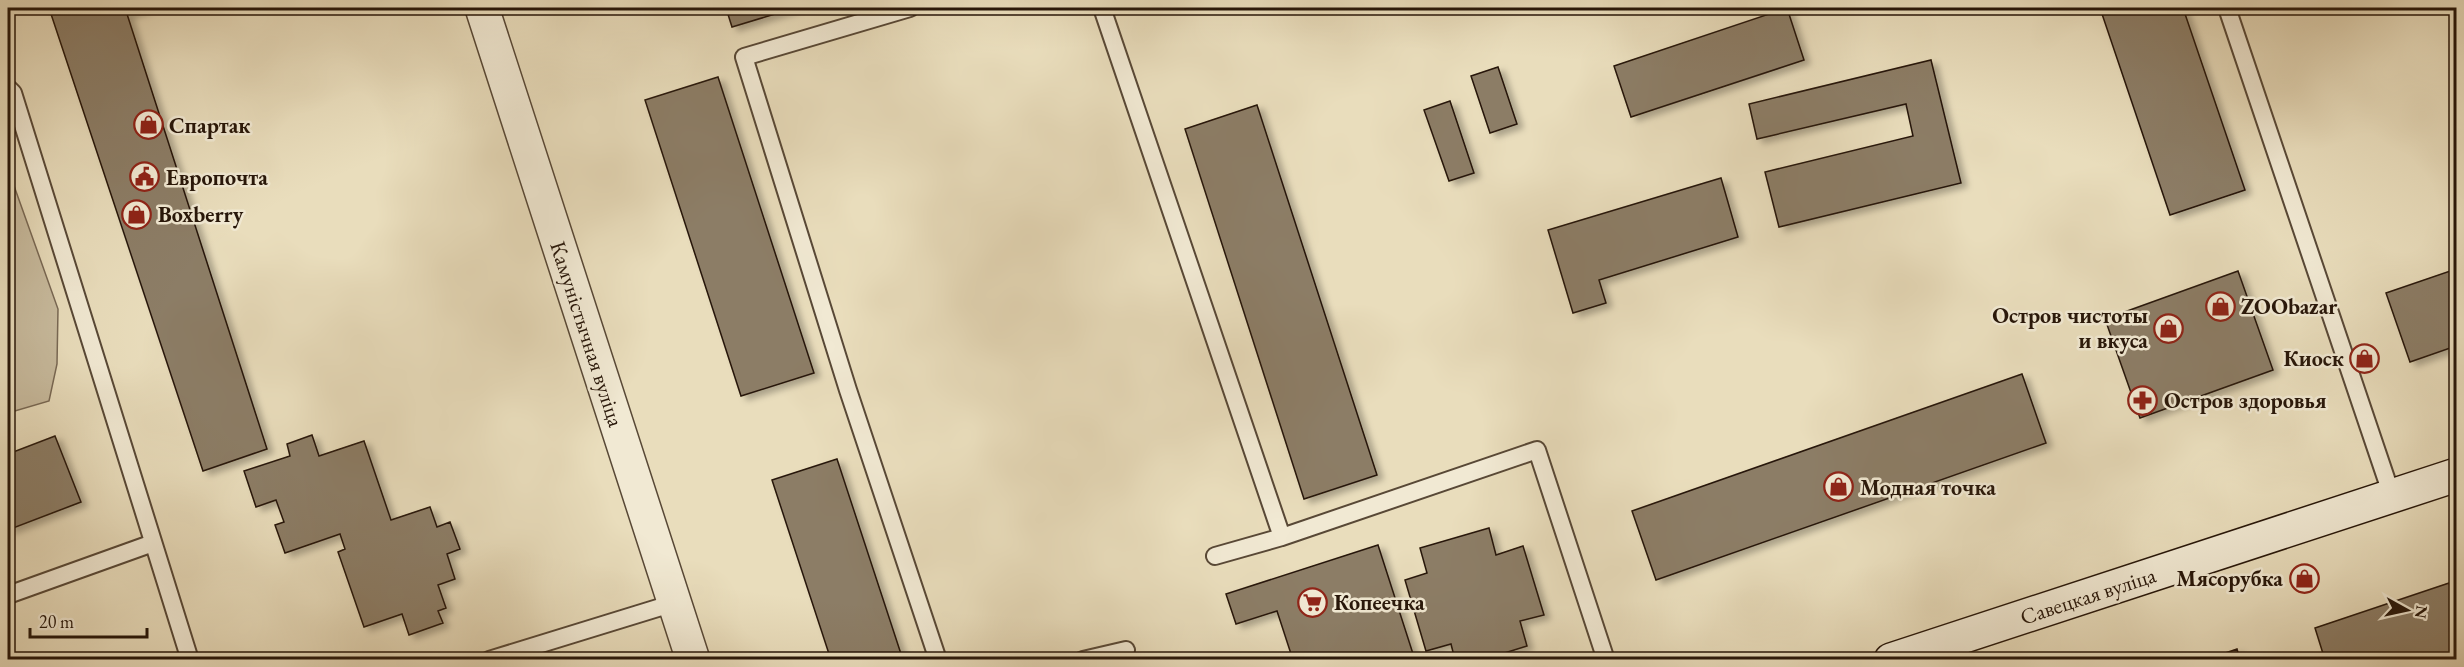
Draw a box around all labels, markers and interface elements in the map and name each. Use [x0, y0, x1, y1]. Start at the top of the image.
shop icon: Спартак [132, 109, 164, 141]
place label: Спартак [169, 111, 251, 140]
public building icon: Европочта [129, 161, 161, 193]
place label: Европочта [166, 163, 268, 192]
shop icon: Boxberry [121, 198, 153, 230]
place label: Boxberry [158, 200, 244, 229]
street label: Камуністычная вуліца [543, 238, 631, 431]
shop icon: ZOObazar [2204, 290, 2236, 322]
place label: ZOObazar [2241, 292, 2338, 321]
place label: Остров чистоты и вкуса [1992, 301, 2148, 355]
shop icon: Остров чистоты и вкуса [2153, 312, 2185, 344]
shop icon: Киоск [2349, 342, 2381, 374]
place label: Киоск [2283, 344, 2345, 373]
pharmacy icon: Остров здоровья [2127, 384, 2159, 416]
place label: Остров здоровья [2164, 386, 2327, 415]
shop icon: Модная точка [1823, 471, 1855, 503]
place label: Модная точка [1860, 473, 1996, 502]
street label: Савецкая вуліца [2016, 560, 2160, 632]
shop icon: Мясорубка [2288, 562, 2320, 594]
place label: Мясорубка [2176, 564, 2283, 593]
north arrow [2377, 580, 2437, 640]
supermarket icon: Копеечка [1297, 586, 1329, 618]
place label: Копеечка [1334, 588, 1425, 617]
scale bar [30, 601, 147, 639]
text: N [2410, 604, 2433, 620]
text: 20 m [39, 610, 74, 633]

